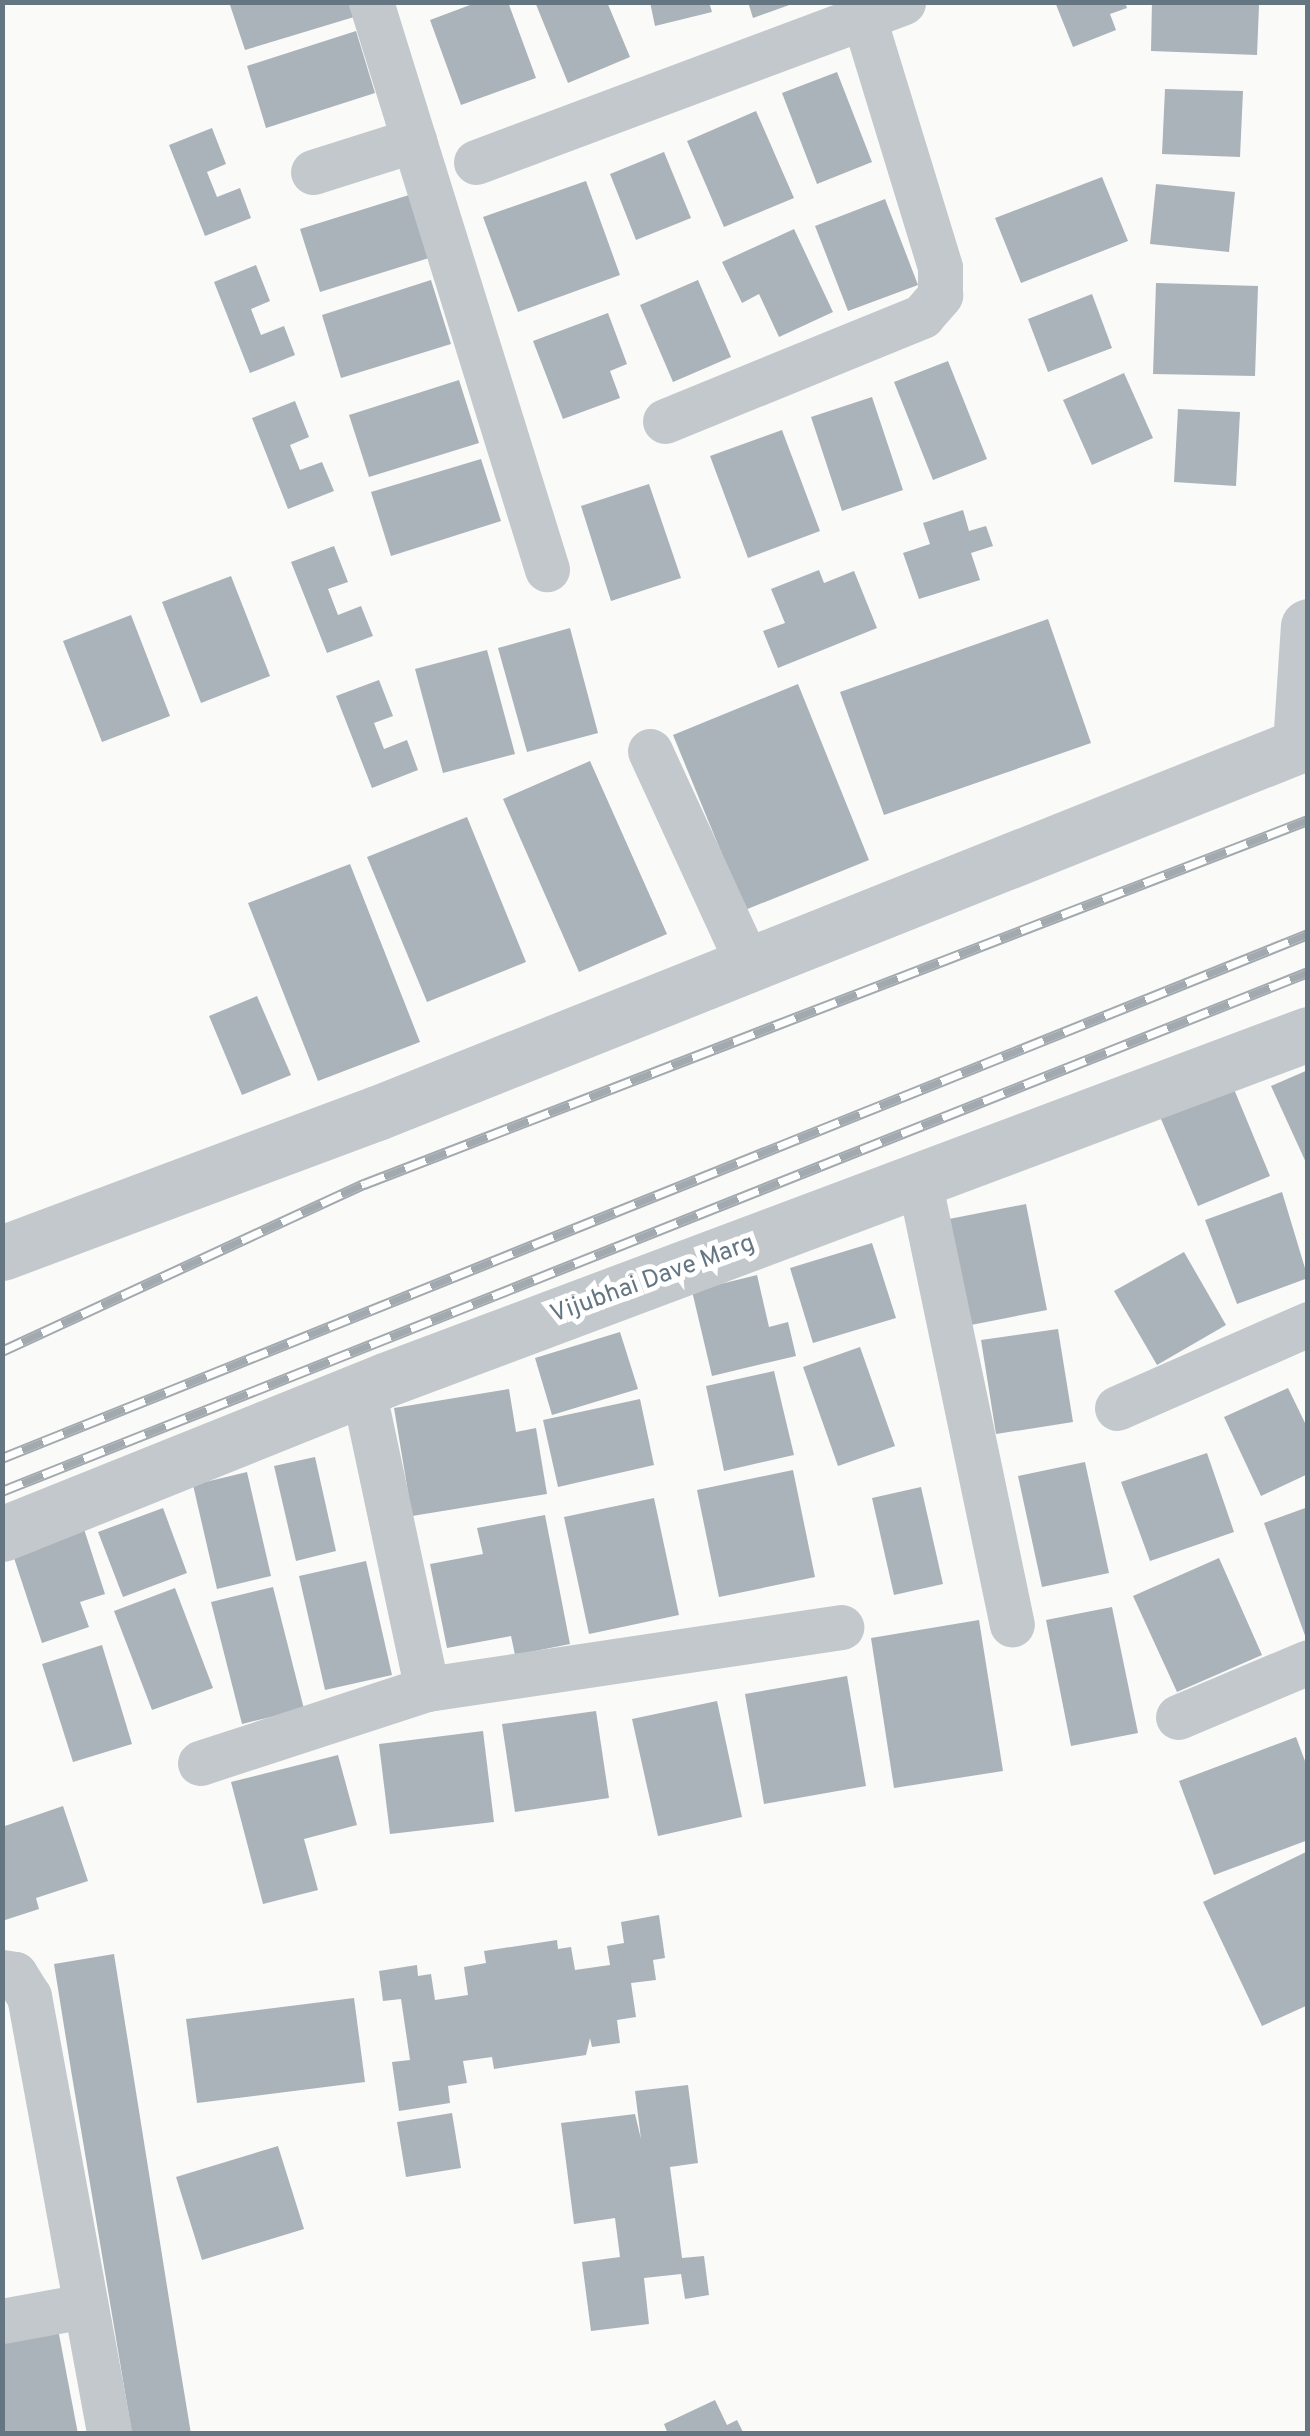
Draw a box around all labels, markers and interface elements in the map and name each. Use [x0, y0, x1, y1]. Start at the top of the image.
street label: Vijubhai Dave Marg [547, 1229, 759, 1331]

